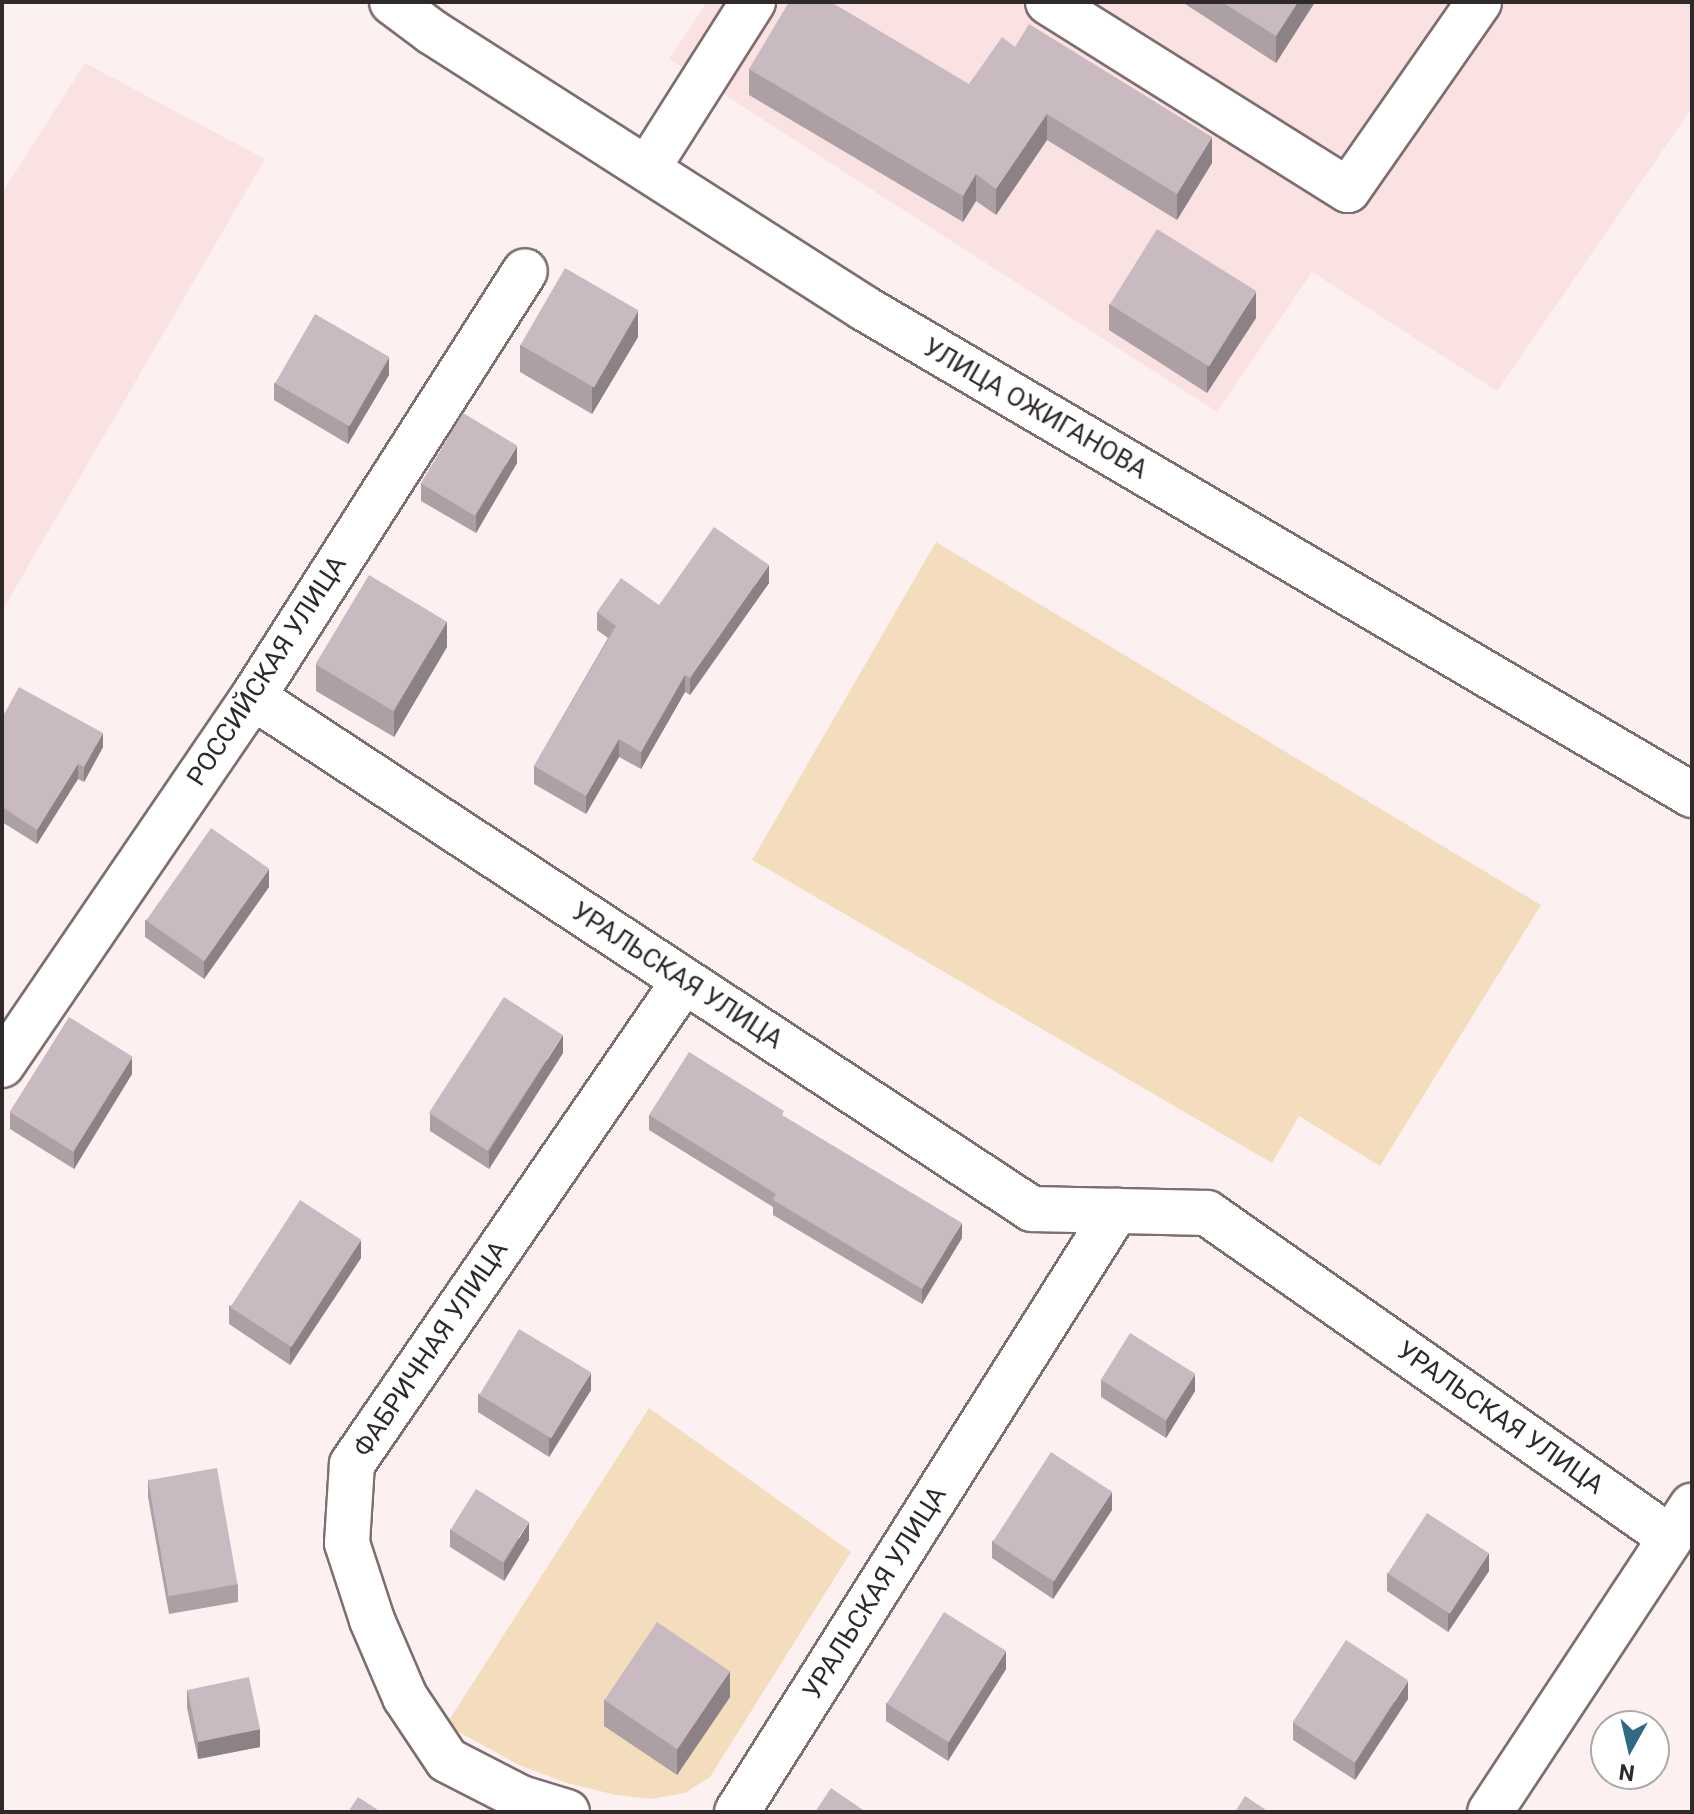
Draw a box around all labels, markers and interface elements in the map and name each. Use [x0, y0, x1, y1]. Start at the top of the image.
street label: УЛИЦА ОЖИГАНОВА [917, 332, 1153, 486]
street label: РОССИЙСКАЯ УЛИЦА [181, 550, 353, 792]
street label: УРАЛЬСКАЯ УЛИЦА [566, 896, 788, 1056]
street label: ФАБРИЧНАЯ УЛИЦА [347, 1235, 515, 1463]
street label: УРАЛЬСКАЯ УЛИЦА [1391, 1335, 1609, 1501]
street label: УРАЛЬСКАЯ УЛИЦА [797, 1481, 953, 1705]
north arrow [1590, 1710, 1670, 1790]
text: N [1617, 1759, 1636, 1786]

